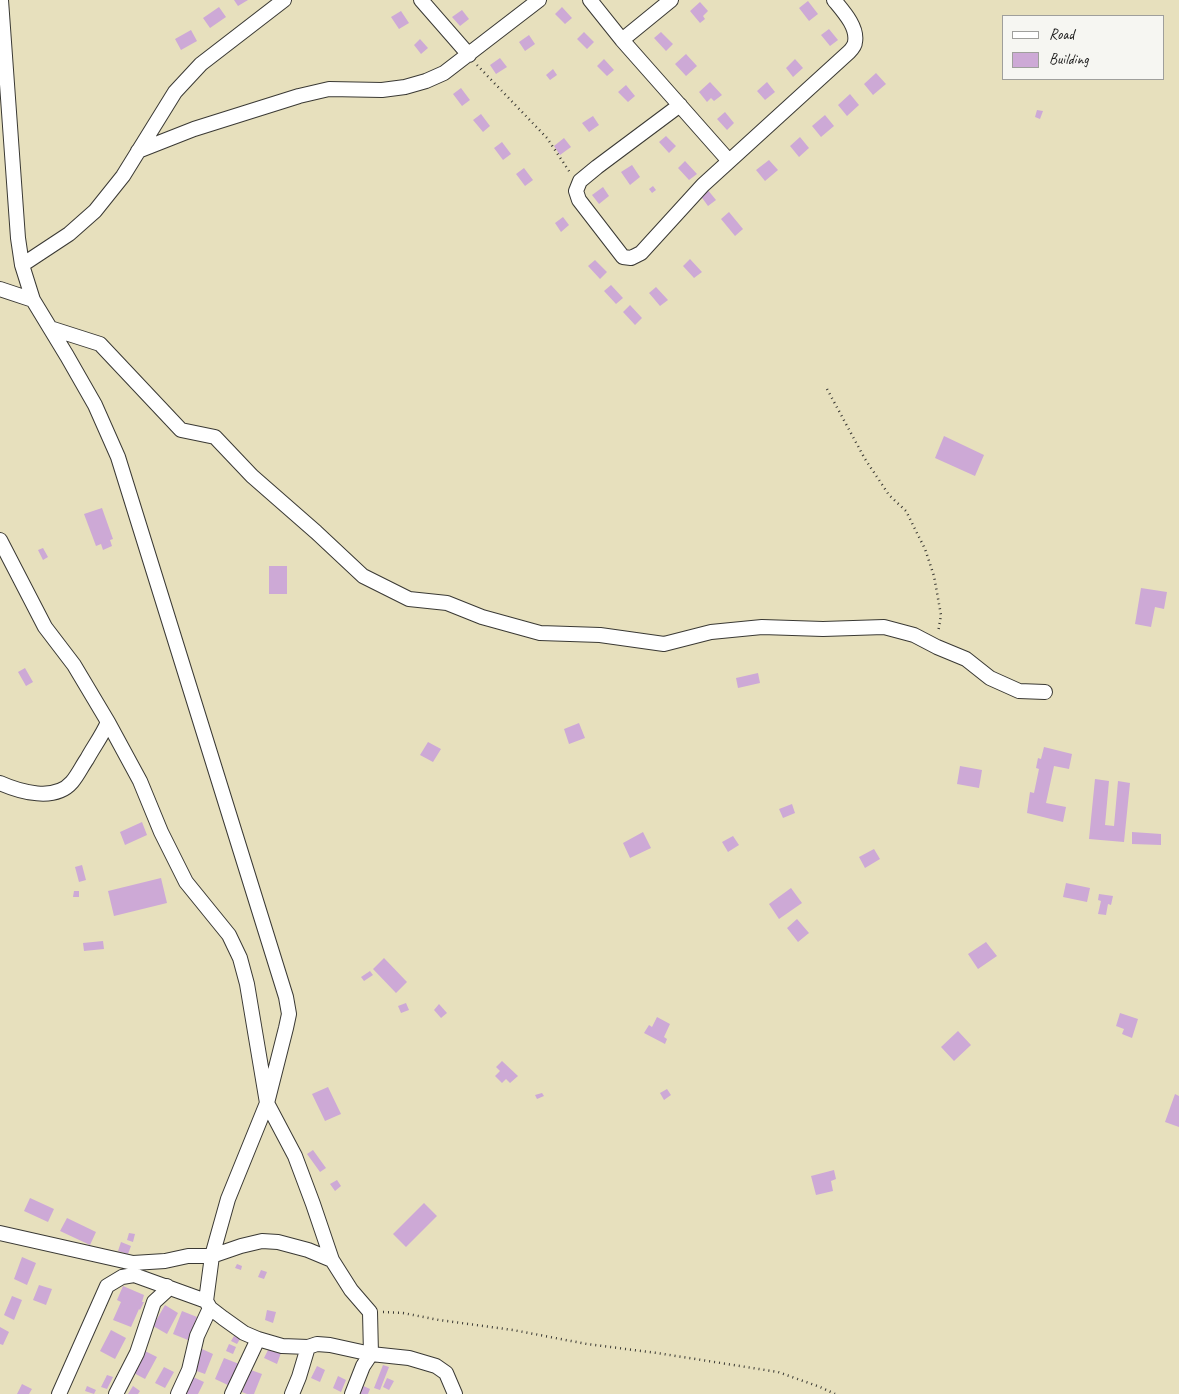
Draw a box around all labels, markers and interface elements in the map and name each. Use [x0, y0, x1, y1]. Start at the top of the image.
legend [1002, 15, 1164, 80]
text: Road [1049, 25, 1074, 44]
text: Building [1049, 50, 1088, 69]

